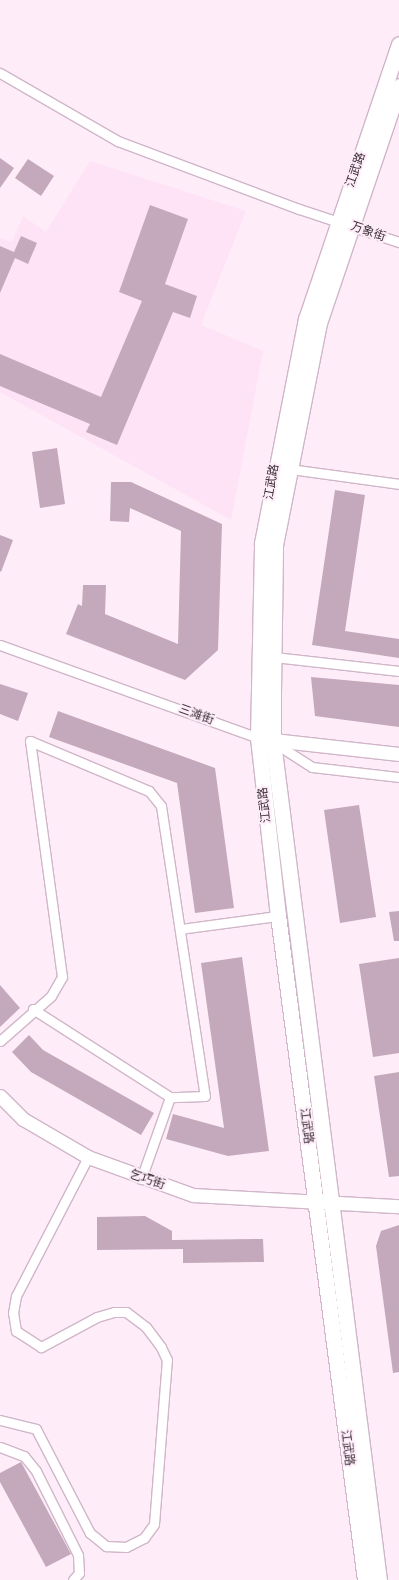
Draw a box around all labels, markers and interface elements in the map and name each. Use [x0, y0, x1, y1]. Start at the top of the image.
street label: 江武路 [343, 151, 369, 189]
street label: 万象街 [349, 219, 387, 245]
street label: 江武路 [262, 463, 282, 501]
street label: 三滩街 [177, 702, 215, 728]
street label: 江武路 [256, 786, 274, 824]
street label: 江武路 [297, 1107, 315, 1145]
street label: 乞巧街 [128, 1167, 166, 1193]
street label: 江武路 [338, 1429, 356, 1467]

